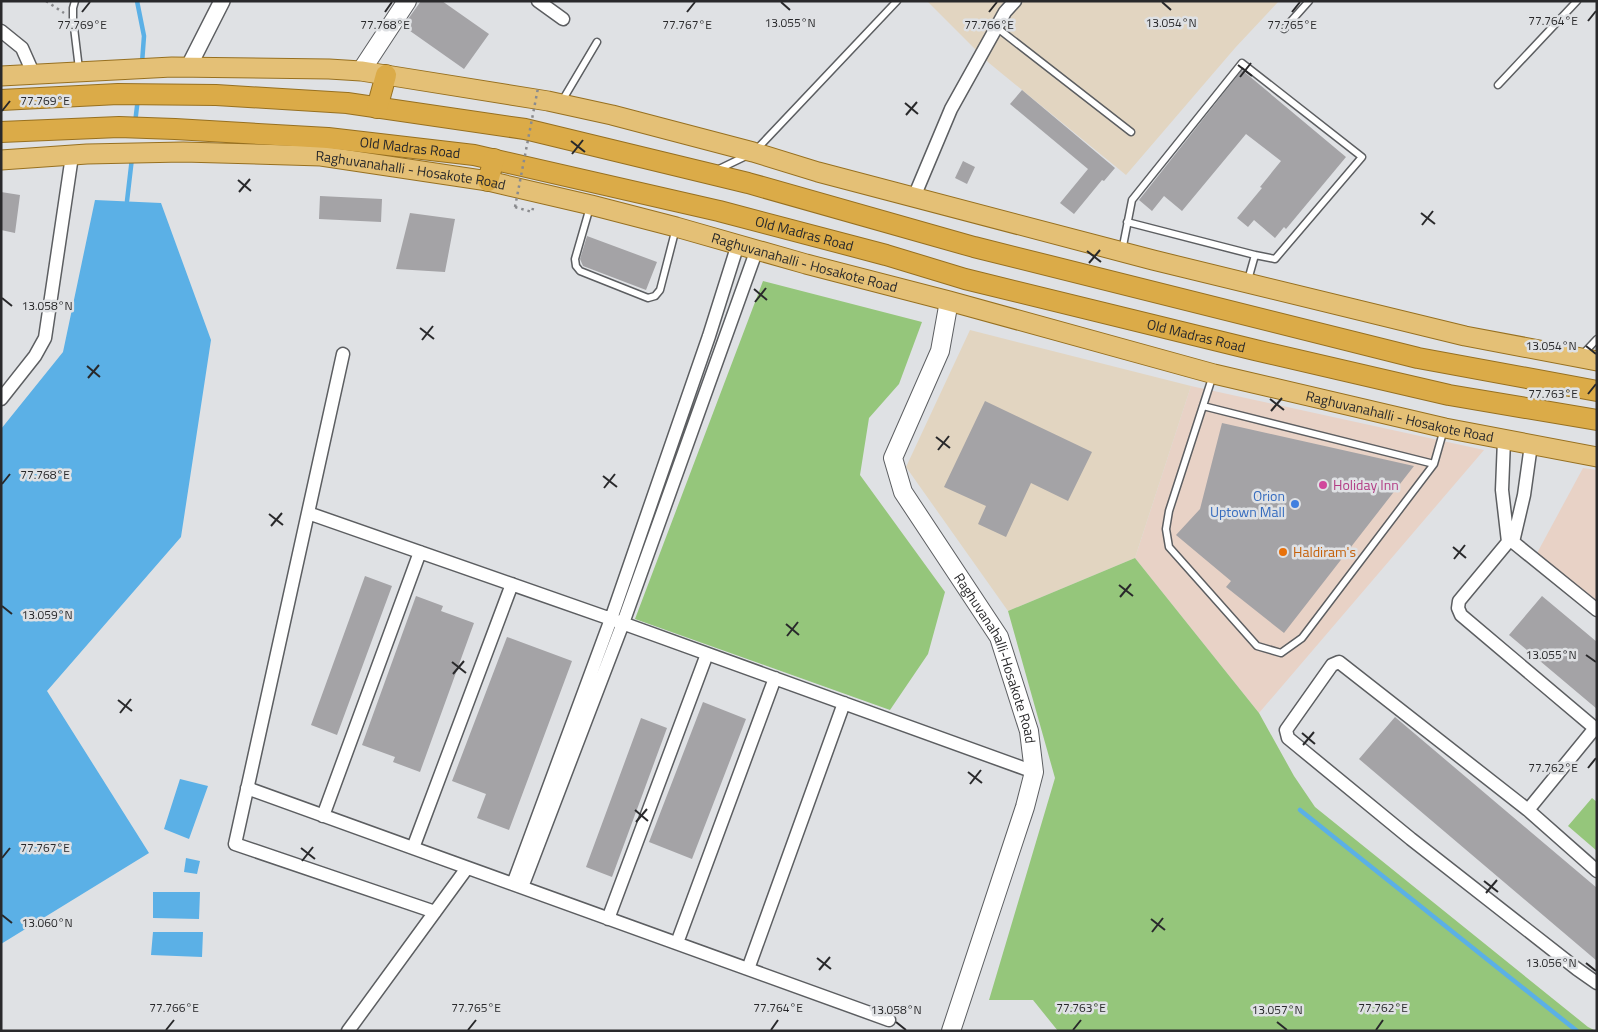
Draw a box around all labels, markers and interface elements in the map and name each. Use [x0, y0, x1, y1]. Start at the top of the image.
text: 77.764°E [1528, 11, 1578, 30]
text: 13.055°N [764, 13, 816, 32]
text: 13.054°N [1145, 13, 1197, 32]
text: 77.769°E [57, 15, 107, 34]
text: 77.768°E [360, 15, 410, 34]
text: 77.767°E [662, 15, 712, 34]
text: 77.766°E [964, 15, 1014, 34]
text: 77.765°E [1267, 15, 1317, 34]
text: 77.769°E [20, 91, 70, 110]
street label: Old Madras Road [359, 131, 461, 163]
street label: Raghuvanahalli - Hosakote Road [315, 145, 508, 195]
street label: Old Madras Road [753, 210, 856, 256]
street label: Raghuvanahalli - Hosakote Road [709, 227, 900, 297]
text: 13.058°N [21, 296, 73, 315]
street label: Old Madras Road [1145, 313, 1248, 357]
text: 13.054°N [1525, 336, 1577, 355]
text: 77.763°E [1528, 384, 1578, 403]
street label: Raghuvanahalli - Hosakote Road [1304, 385, 1496, 447]
text: 77.768°E [20, 465, 70, 484]
place label: Holiday Inn [1333, 474, 1399, 495]
marker: Holiday Inn [1317, 479, 1329, 491]
place label: Orion Uptown Mall [1210, 485, 1285, 522]
marker: Orion Uptown Mall [1289, 498, 1301, 510]
place label: Haldiram's [1293, 541, 1356, 562]
marker: Haldiram's [1277, 546, 1289, 558]
street label: Raghuvanahalli-Hosakote Road [949, 568, 1041, 744]
text: 13.059°N [21, 605, 73, 624]
text: 13.055°N [1525, 645, 1577, 664]
text: 77.762°E [1528, 758, 1578, 777]
text: 77.767°E [20, 838, 70, 857]
text: 13.060°N [21, 913, 73, 932]
text: 13.056°N [1525, 953, 1577, 972]
text: 77.766°E [149, 998, 199, 1017]
text: 77.765°E [451, 998, 501, 1017]
text: 77.764°E [753, 998, 803, 1017]
text: 77.763°E [1056, 998, 1106, 1017]
text: 77.762°E [1358, 998, 1408, 1017]
text: 13.058°N [870, 1000, 922, 1019]
text: 13.057°N [1251, 1000, 1303, 1019]

